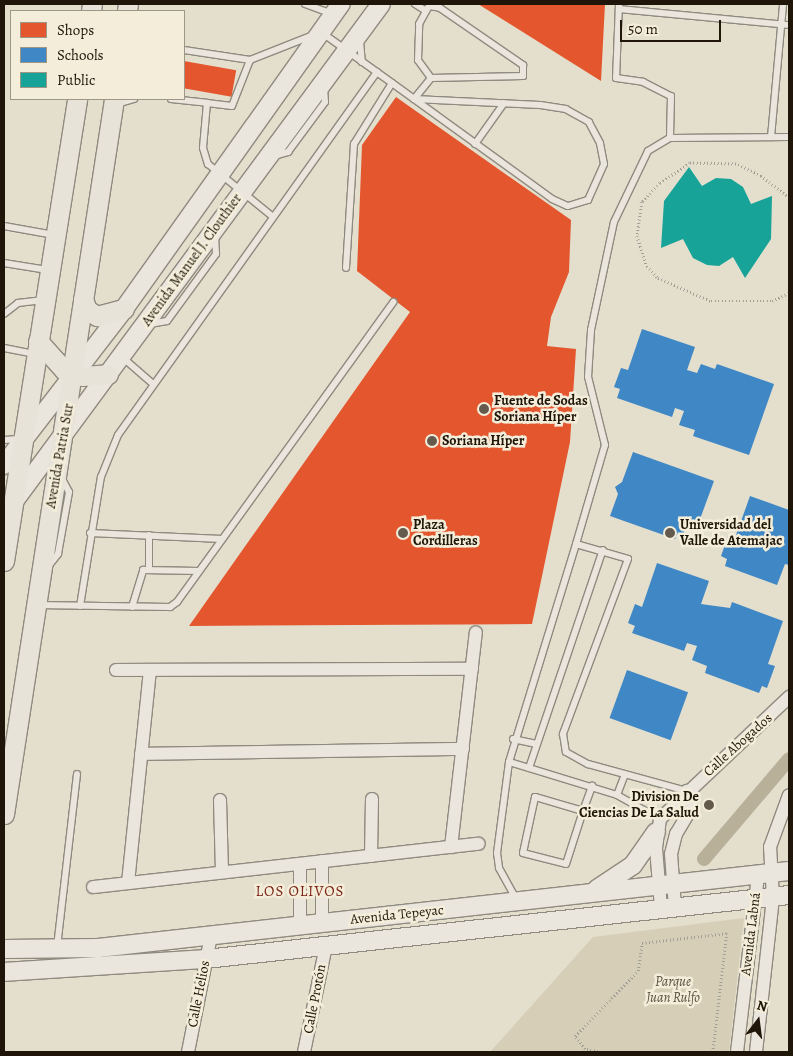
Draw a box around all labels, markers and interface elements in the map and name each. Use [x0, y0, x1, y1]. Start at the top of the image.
legend [10, 10, 185, 100]
scale bar [623, 10, 724, 42]
text: 50 m [628, 19, 658, 39]
text: Shops [57, 20, 94, 40]
text: Schools [57, 45, 104, 65]
text: Public [57, 70, 95, 90]
street label: Avenida Manuel J. Clouthier [138, 190, 246, 330]
place label: Fuente de Sodas Soriana Híper [494, 393, 588, 426]
street label: Avenida Patria Sur [43, 402, 77, 510]
marker: Fuente de Sodas Soriana Híper [478, 403, 490, 415]
place label: Soriana Híper [442, 433, 524, 449]
marker: Soriana Híper [426, 435, 438, 447]
place label: Plaza Cordilleras [413, 517, 478, 550]
place label: Universidad del Valle de Atemajac [680, 517, 782, 550]
marker: Plaza Cordilleras [397, 527, 409, 539]
marker: Universidad del Valle de Atemajac [664, 527, 676, 539]
street label: Calle Abogados [700, 710, 776, 780]
place label: Division De Ciencias De La Salud [579, 789, 699, 822]
marker: Division De Ciencias De La Salud [703, 799, 715, 811]
district label: LOS OLIVOS [254, 883, 346, 901]
street label: Avenida Labná [738, 892, 764, 976]
street label: Avenida Tepeyac [349, 902, 445, 928]
street label: Calle Helios [184, 959, 214, 1029]
street label: Calle Protón [300, 963, 330, 1035]
park label: Parque Juan Rulfo [646, 974, 700, 1006]
north arrow [733, 996, 783, 1046]
text: N [755, 996, 769, 1017]

